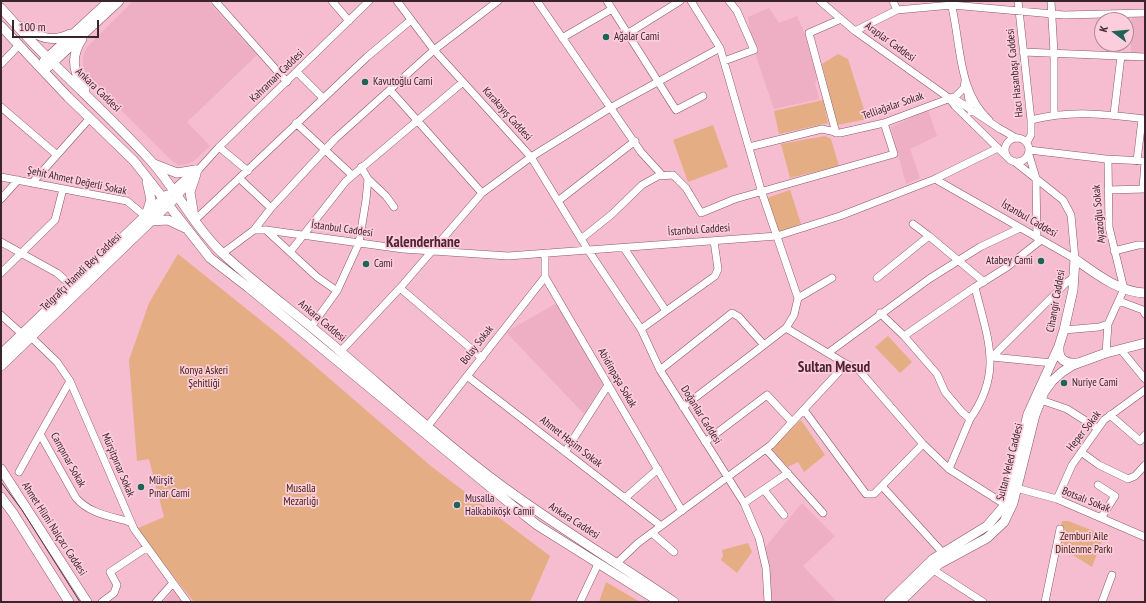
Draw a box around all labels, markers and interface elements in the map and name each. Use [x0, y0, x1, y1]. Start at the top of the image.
scale bar [14, 12, 101, 38]
north arrow [1094, 12, 1134, 52]
text: 100 m [19, 19, 46, 34]
street label: Araplar Caddesi [862, 19, 918, 65]
text: K [1096, 24, 1111, 34]
street label: Hacı Hasanbaşı Caddesi [1004, 28, 1026, 118]
place label: Ağalar Cami [614, 30, 659, 44]
marker: Ağalar Cami [601, 32, 611, 42]
street label: Kahraman Caddesi [247, 47, 307, 105]
street label: Ankara Caddesi [73, 65, 123, 115]
place label: Kavutoğlu Cami [373, 75, 433, 89]
marker: Kavutoğlu Cami [360, 77, 370, 87]
street label: Karakayış Caddesi [479, 84, 535, 144]
street label: Telliağalar Sokak [861, 89, 925, 123]
street label: Şehit Ahmet Değerli Sokak [26, 164, 128, 198]
street label: Ayazoğlu Sokak [1090, 184, 1108, 244]
street label: İstanbul Caddesi [999, 198, 1059, 240]
street label: İstanbul Caddesi [310, 218, 374, 240]
street label: İstanbul Caddesi [667, 221, 731, 239]
street label: Telgrafçı Hamdi Bey Caddesi [38, 230, 124, 314]
district label: Kalenderhane [386, 234, 460, 252]
place label: Atabey Cami [986, 254, 1033, 268]
marker: Atabey Cami [1036, 256, 1046, 266]
place label: Cami [374, 257, 393, 271]
marker: Cami [361, 259, 371, 269]
street label: Cihangir Caddesi [1044, 269, 1068, 333]
street label: Ankara Caddesi [296, 297, 348, 345]
street label: Bolay Sokak [458, 323, 496, 367]
street label: Abidinpaşa Sokak [595, 346, 639, 410]
district label: Sultan Mesud [798, 359, 870, 377]
park label: Konya Askeri Şehitliği [180, 364, 228, 390]
place label: Nuriye Cami [1072, 376, 1118, 390]
marker: Nuriye Cami [1059, 378, 1069, 388]
street label: Doğanlar Caddesi [678, 383, 724, 447]
street label: Heper Sokak [1064, 408, 1104, 454]
street label: Ahmet Haşim Sokak [537, 414, 605, 470]
street label: Sultan Veled Caddesi [994, 422, 1026, 502]
street label: Campınar Sokak [48, 430, 88, 490]
street label: Mürşitpınar Sokak [99, 431, 137, 499]
place label: Mürşit Pınar Cami [149, 474, 190, 500]
street label: Ahmet Hilmi Nalçacı Caddesi [19, 480, 89, 578]
marker: Mürşit Pınar Cami [136, 482, 146, 492]
park label: Musalla Mezarlığı [284, 482, 318, 508]
street label: Botsalı Sokak [1060, 484, 1112, 516]
place label: Musalla Halkabiköşk Camii [465, 492, 534, 518]
marker: Musalla Halkabiköşk Camii [452, 500, 462, 510]
street label: Ankara Caddesi [546, 500, 602, 542]
park label: Zemburi Aile Dinlenme Parkı [1055, 530, 1113, 556]

